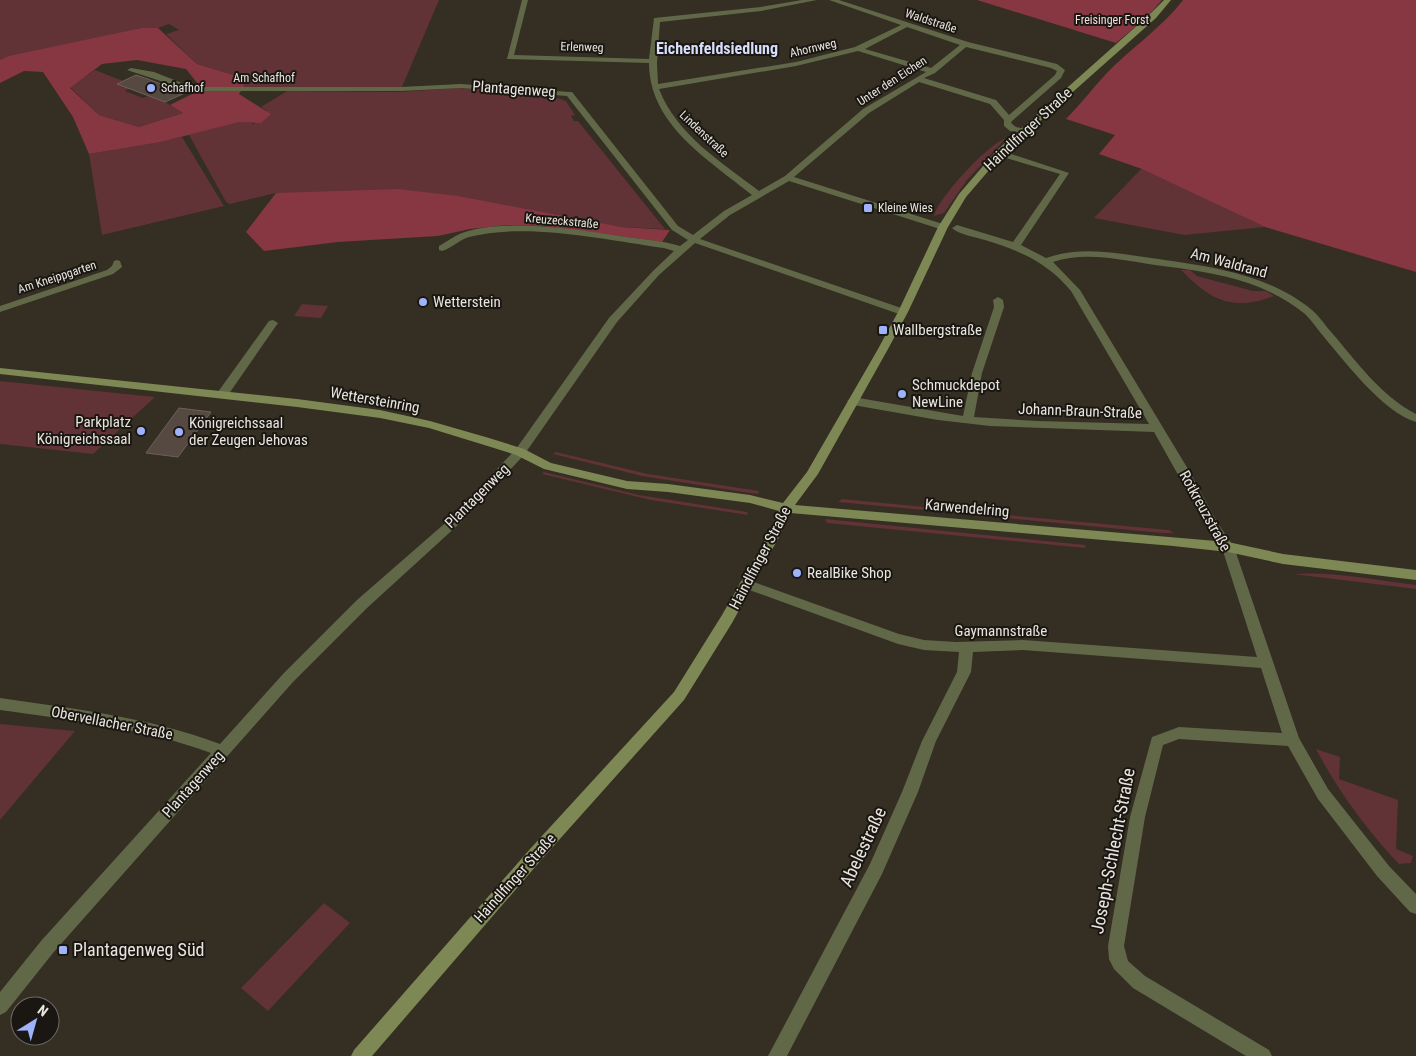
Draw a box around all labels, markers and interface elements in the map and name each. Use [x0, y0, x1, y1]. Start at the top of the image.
street label: Waldstraße [903, 6, 959, 36]
park label: Freisinger Forst [1075, 13, 1149, 27]
street label: Ahornweg [788, 36, 838, 60]
street label: Erlenweg [560, 39, 604, 55]
district label: Eichenfeldsiedlung [656, 39, 778, 58]
street label: Unter den Eichen [855, 53, 929, 109]
street label: Am Schafhof [233, 71, 295, 85]
street label: Plantagenweg [472, 77, 556, 101]
place label: Schafhof [161, 81, 204, 95]
marker: Schafhof [145, 82, 157, 94]
street label: Haindlfinger Straße [980, 84, 1076, 174]
street label: Lindenstraße [677, 108, 732, 160]
place label: Kleine Wies [878, 201, 933, 215]
marker: Kleine Wies [862, 202, 874, 214]
street label: Kreuzeckstraße [525, 211, 600, 231]
street label: Am Waldrand [1189, 244, 1269, 282]
street label: Am Kneippgarten [16, 258, 98, 296]
place label: Wetterstein [433, 293, 501, 311]
marker: Wetterstein [417, 296, 429, 308]
place label: Wallbergstraße [893, 321, 982, 339]
marker: Wallbergstraße [877, 324, 889, 336]
place label: Schmuckdepot NewLine [912, 376, 1000, 411]
street label: Wettersteinring [329, 383, 421, 417]
marker: Schmuckdepot NewLine [896, 388, 908, 400]
street label: Johann-Braun-Straße [1018, 400, 1142, 422]
place label: Parkplatz Königreichssaal [37, 413, 131, 448]
place label: Königreichssaal der Zeugen Jehovas [189, 414, 308, 449]
marker: Parkplatz Königreichssaal [135, 425, 147, 437]
marker: Königreichssaal der Zeugen Jehovas [173, 426, 185, 438]
street label: Plantagenweg [441, 460, 513, 532]
street label: Rotkreuzstraße [1175, 467, 1235, 555]
street label: Karwendelring [924, 495, 1010, 521]
street label: Haindlfinger Straße [725, 504, 795, 612]
place label: RealBike Shop [807, 564, 891, 582]
marker: RealBike Shop [791, 567, 803, 579]
street label: Gaymannstraße [955, 622, 1047, 640]
street label: Obervellacher Straße [50, 702, 174, 744]
street label: Plantagenweg [158, 747, 228, 821]
street label: Joseph-Schlecht-Straße [1086, 766, 1139, 936]
street label: Abelestraße [835, 804, 890, 890]
street label: Haindlfinger Straße [470, 830, 560, 926]
place label: Plantagenweg Süd [73, 939, 205, 960]
marker: Plantagenweg Süd [57, 944, 69, 956]
north arrow [10, 996, 60, 1046]
text: N [35, 1002, 51, 1020]

